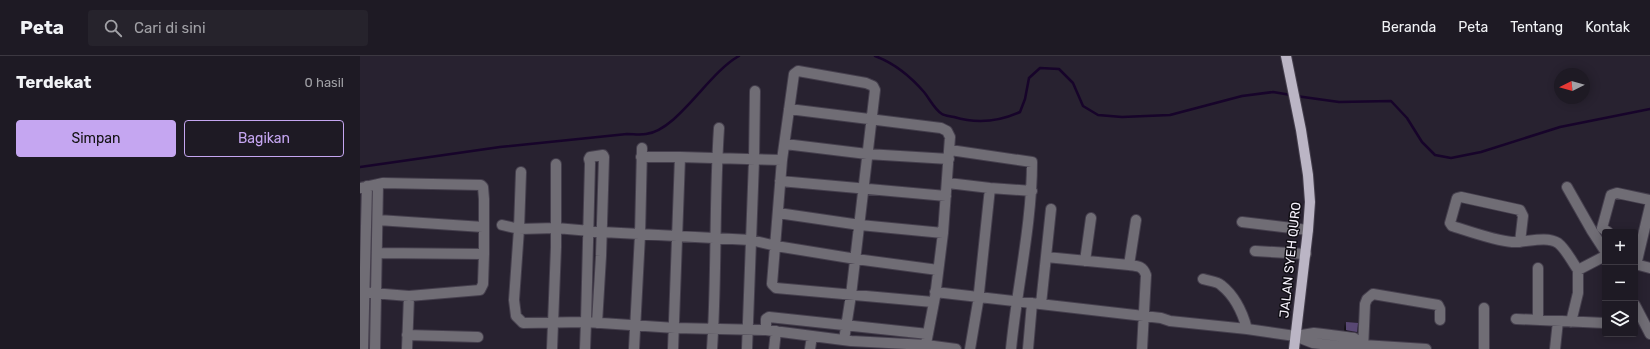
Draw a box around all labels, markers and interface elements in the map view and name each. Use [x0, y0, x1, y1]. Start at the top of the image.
search box [88, 10, 368, 46]
text: Peta [20, 16, 64, 39]
icon: search [102, 17, 124, 39]
text: Cari di sini [134, 19, 206, 37]
text: Beranda [1382, 19, 1436, 36]
text: Peta [1458, 19, 1488, 36]
text: Tentang [1510, 19, 1563, 36]
text: Kontak [1585, 19, 1630, 36]
north arrow [1554, 68, 1590, 104]
text: Terdekat [16, 72, 91, 92]
text: 0 hasil [305, 75, 344, 90]
button: Simpan [16, 120, 176, 157]
button: Bagikan [184, 120, 344, 157]
street label: JALAN SYEH QURO [1276, 201, 1304, 319]
map controls [1602, 229, 1638, 337]
button: + [1602, 229, 1638, 265]
button: − [1602, 265, 1638, 301]
button: layers [1602, 301, 1638, 337]

